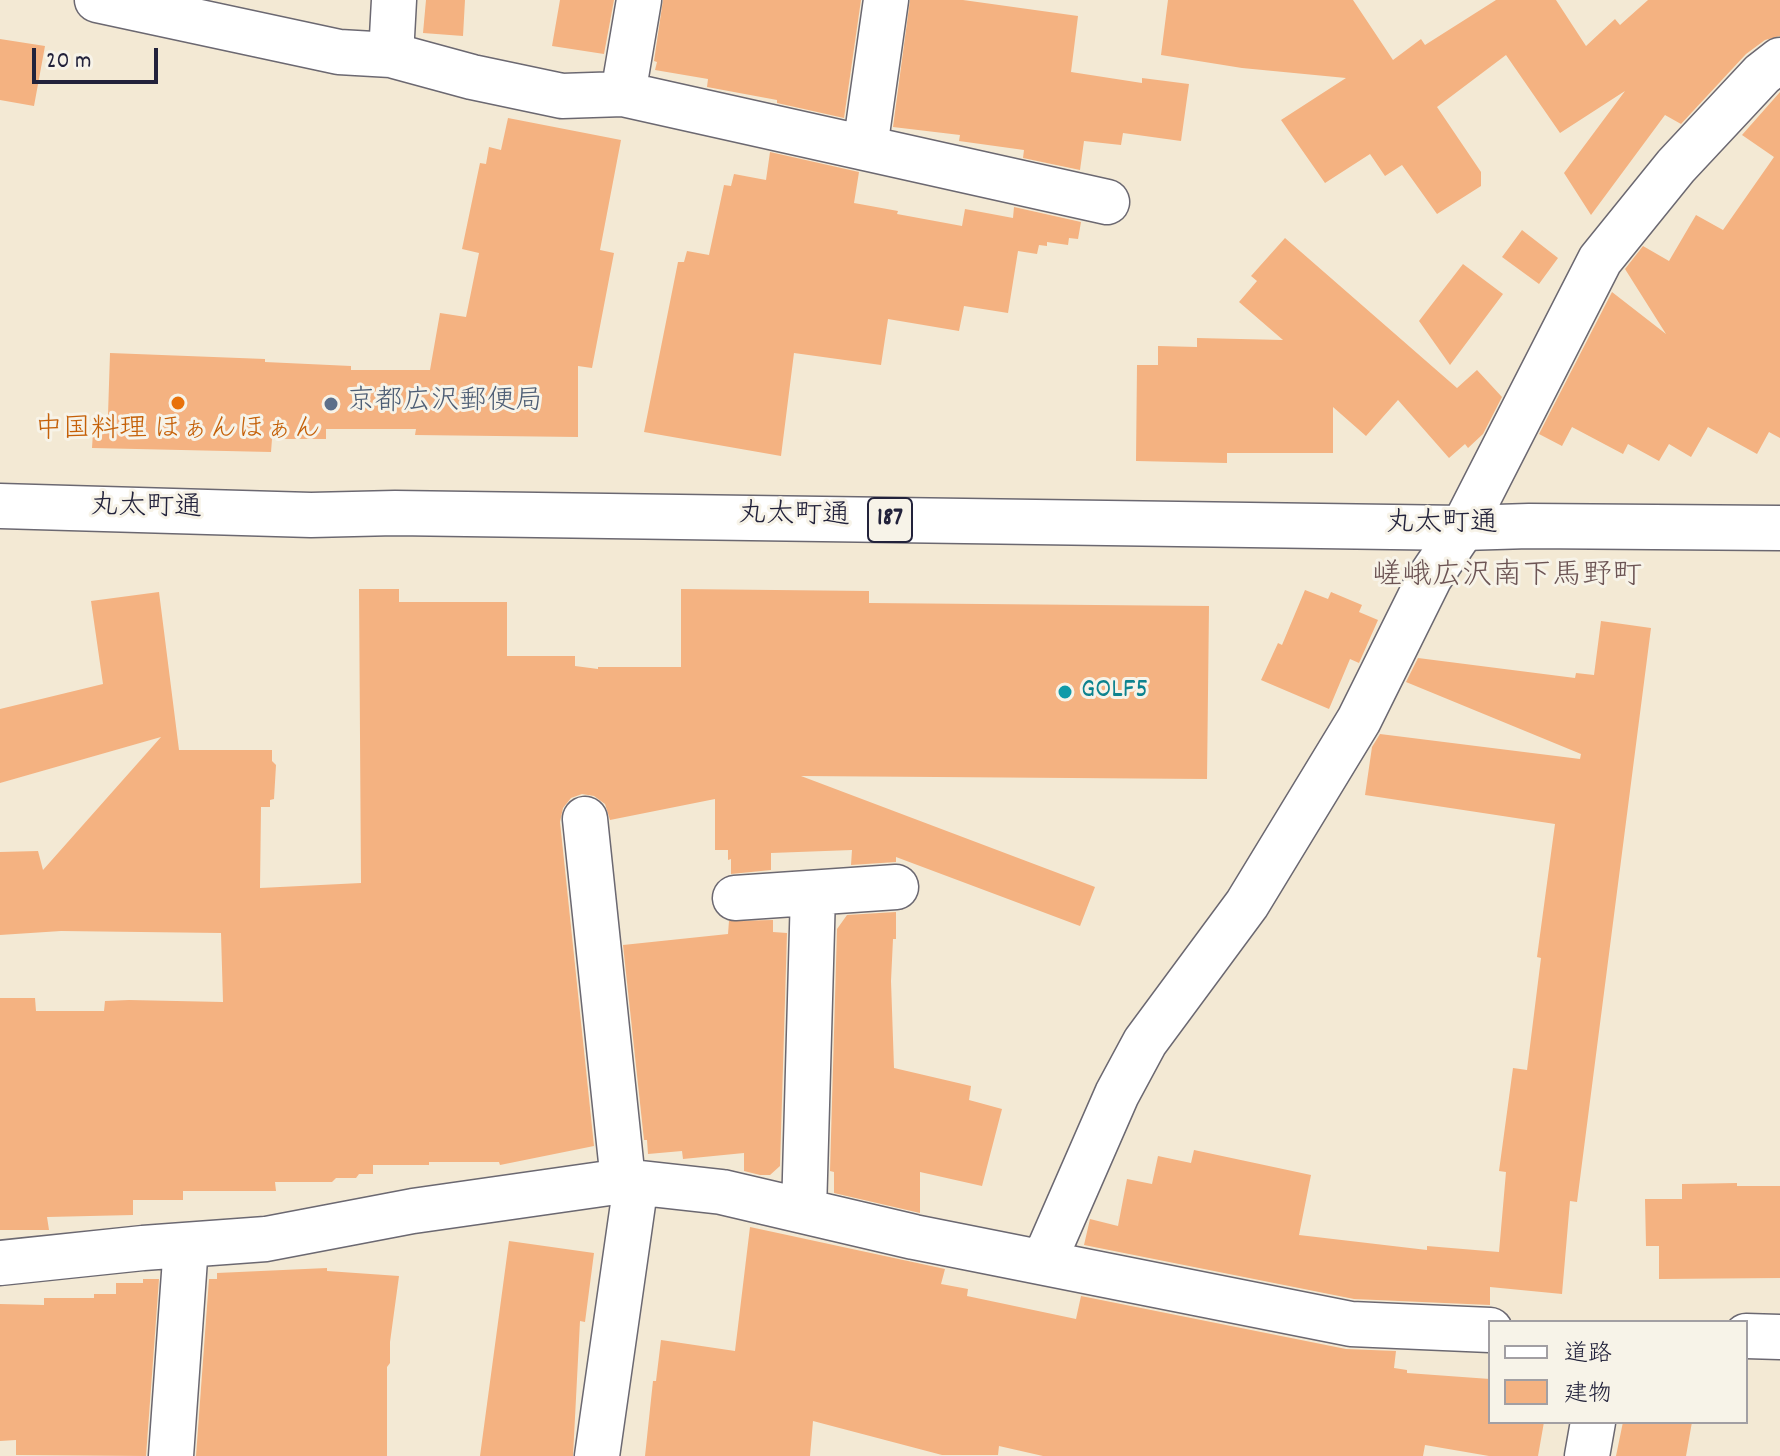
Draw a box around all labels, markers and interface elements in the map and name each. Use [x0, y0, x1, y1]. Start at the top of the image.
scale bar [36, 32, 162, 82]
text: 20 m [46, 45, 92, 79]
place label: 京都広沢郵便局 [347, 387, 543, 421]
marker: 中国料理 ほぁんほぁん [169, 394, 187, 412]
marker: 京都広沢郵便局 [322, 395, 340, 413]
place label: 中国料理 ほぁんほぁん [35, 415, 321, 449]
street label: 丸太町通 [90, 492, 202, 528]
road number: 187 [868, 498, 912, 542]
street label: 丸太町通 [738, 500, 850, 536]
street label: 丸太町通 [1386, 509, 1498, 543]
district label: 嵯峨広沢南下馬野町 [1372, 561, 1642, 597]
place label: GOLF5 [1081, 675, 1148, 709]
marker: GOLF5 [1056, 683, 1074, 701]
legend [1488, 1320, 1748, 1424]
text: 道路 [1564, 1338, 1612, 1372]
text: 建物 [1564, 1378, 1612, 1412]

